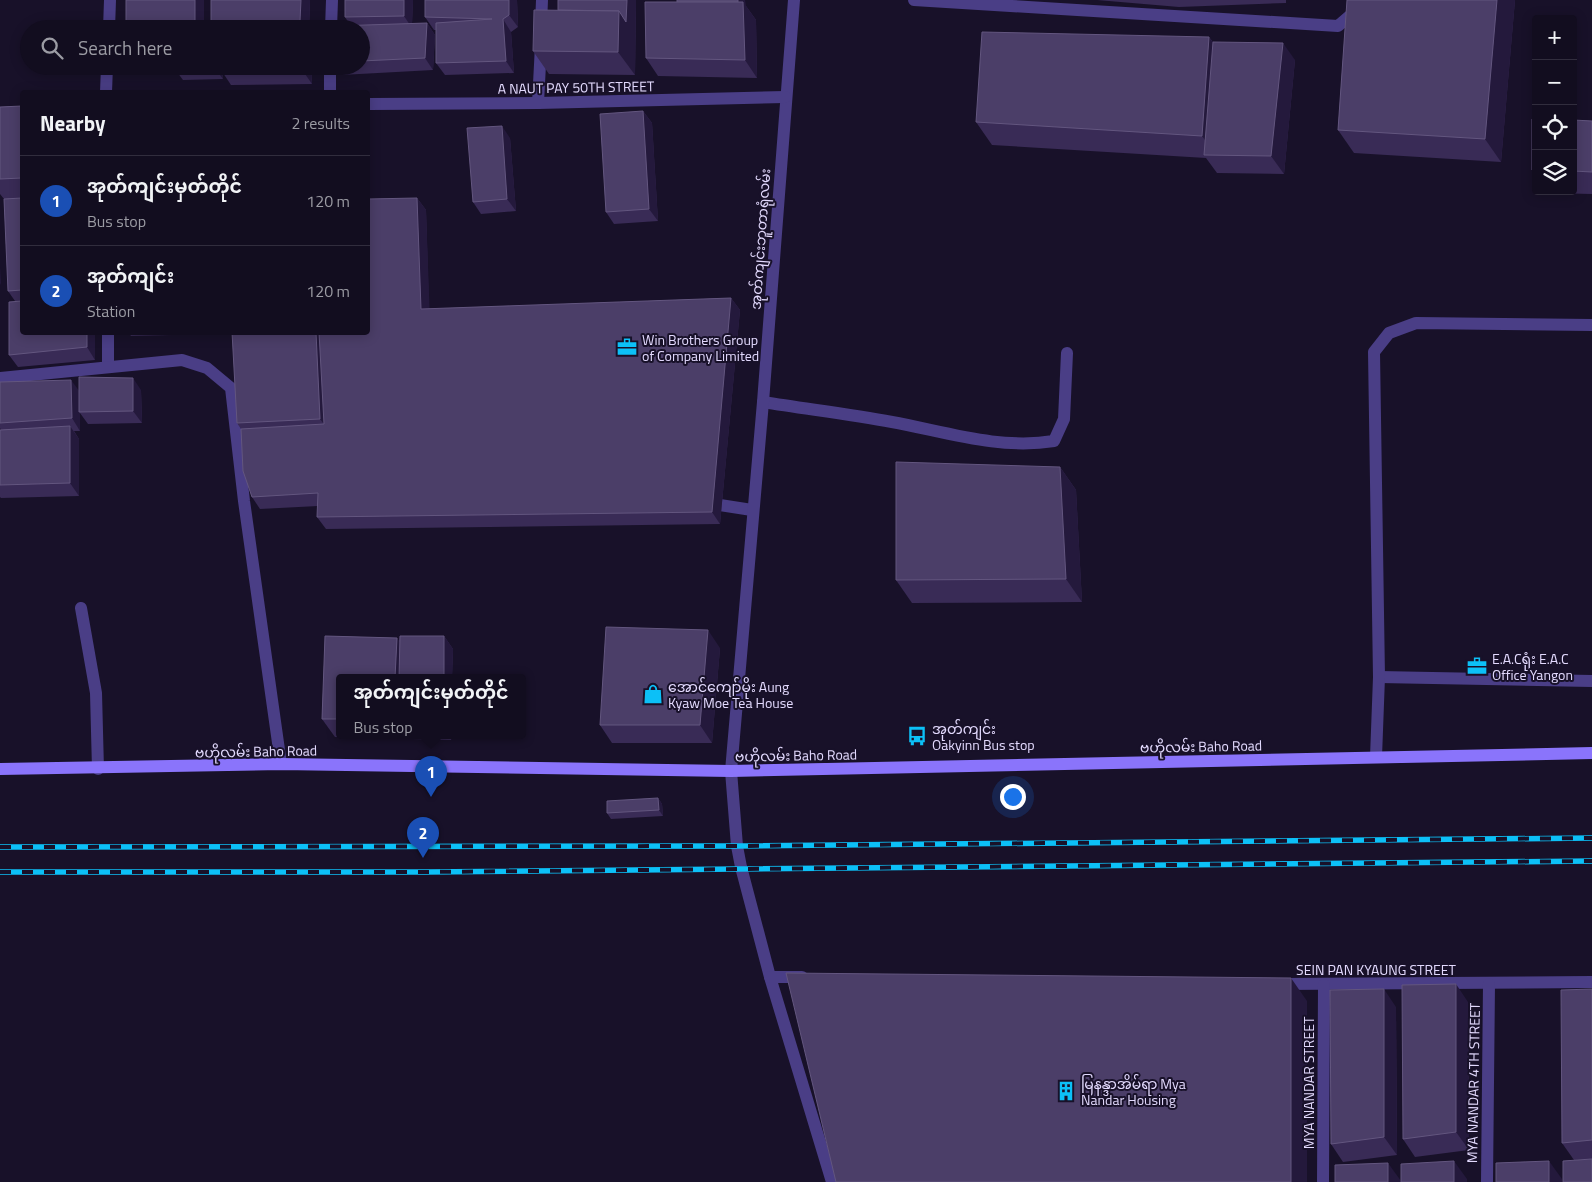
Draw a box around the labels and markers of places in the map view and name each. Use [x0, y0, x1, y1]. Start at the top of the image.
place label: Win Brothers Group of Company Limited [642, 329, 759, 366]
office icon: Win Brothers Group of Company Limited [616, 336, 638, 358]
place label: E.A.Cရုံး E.A.C Office Yangon [1492, 648, 1573, 685]
office icon: E.A.Cရုံး E.A.C Office Yangon [1466, 655, 1488, 677]
place label: အောင်ကျော်မိုး Aung Kyaw Moe Tea House [668, 676, 793, 713]
shop icon: အောင်ကျော်မိုး Aung Kyaw Moe Tea House [642, 683, 664, 705]
place label: အုတ်ကျင်း Oakyinn Bus stop [932, 718, 1035, 755]
bus stop icon: အုတ်ကျင်း Oakyinn Bus stop [906, 725, 928, 747]
pin: 1 [415, 756, 447, 797]
pin: 2 [407, 817, 439, 858]
place label: မြနန္ဒာအိမ်ရာ Mya Nandar Housing [1081, 1073, 1186, 1110]
building icon: မြနန္ဒာအိမ်ရာ Mya Nandar Housing [1055, 1080, 1077, 1102]

